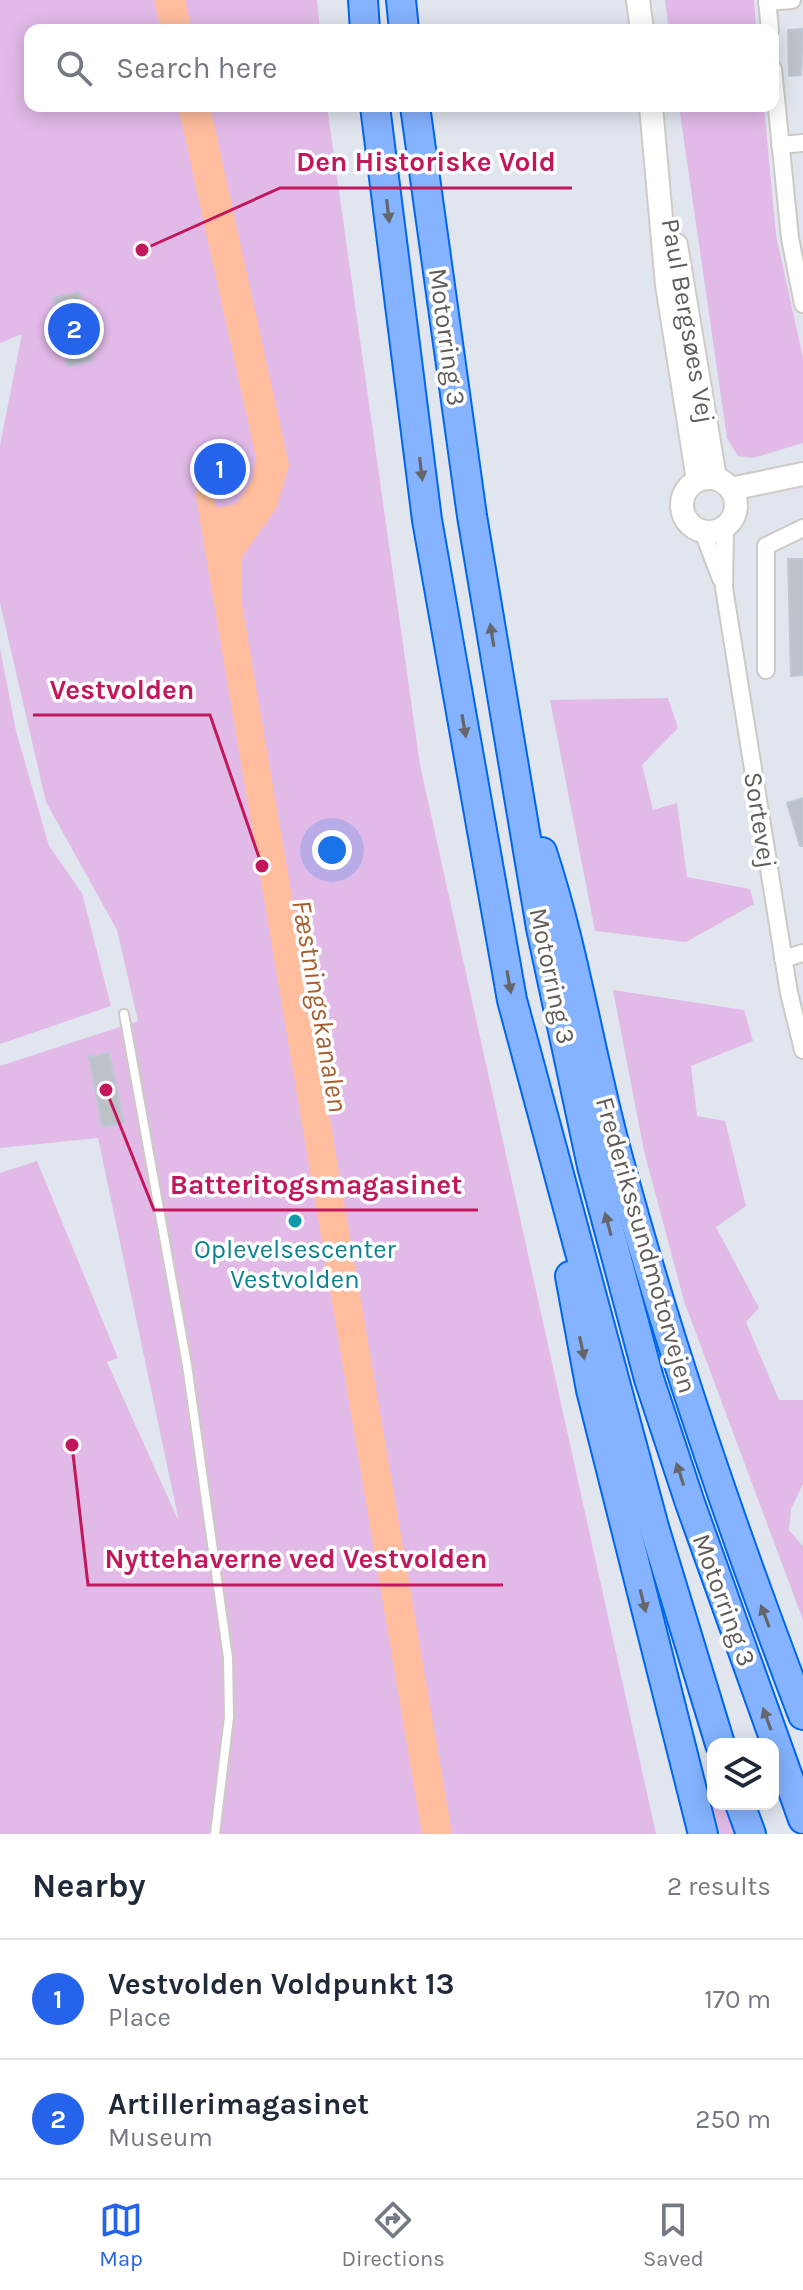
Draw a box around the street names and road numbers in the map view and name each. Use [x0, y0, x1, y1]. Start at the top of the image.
street label: Paul Bergsøes Vej [655, 216, 721, 426]
street label: Motorring 3 [422, 266, 472, 408]
street label: Sortevej [737, 770, 783, 870]
street label: Motorring 3 [522, 905, 582, 1047]
street label: Frederikssundmotorvejen [589, 1093, 703, 1397]
street label: Motorring 3 [686, 1530, 762, 1670]

